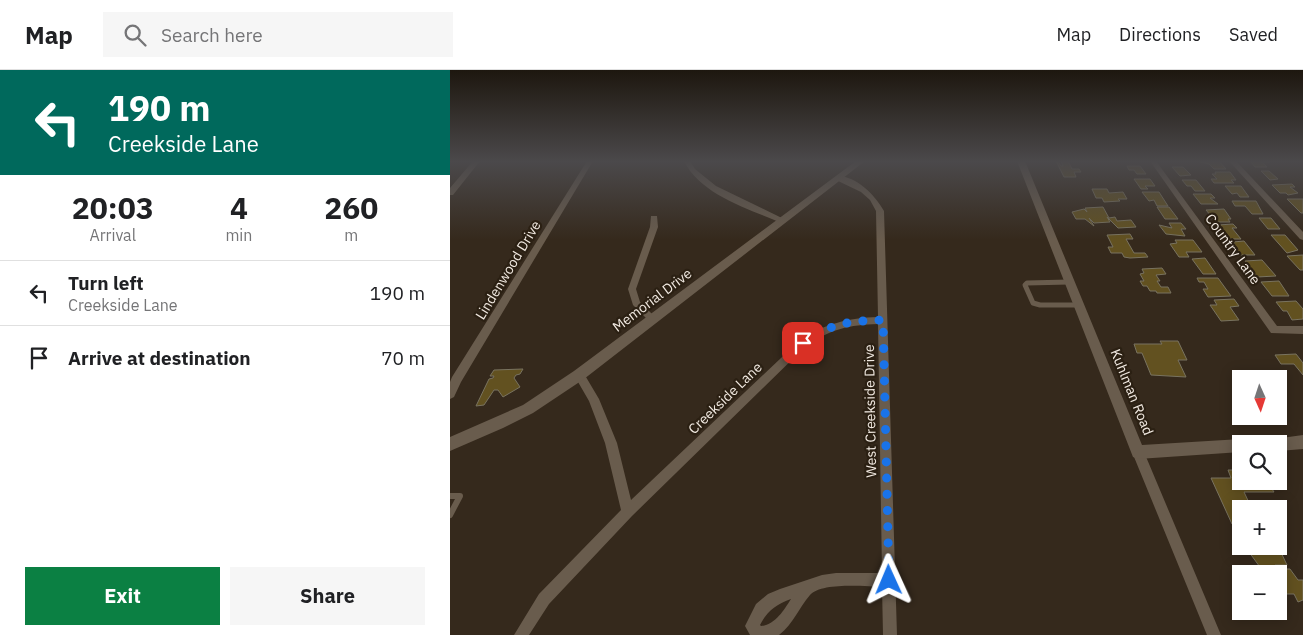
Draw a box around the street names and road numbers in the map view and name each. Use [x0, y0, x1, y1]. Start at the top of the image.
street label: Country Lane [1201, 210, 1265, 288]
street label: Lindenwood Drive [471, 217, 545, 323]
street label: Memorial Drive [609, 264, 696, 336]
street label: West Creekside Drive [860, 344, 880, 478]
street label: Kuhlman Road [1106, 346, 1158, 438]
street label: Creekside Lane [684, 358, 766, 438]

